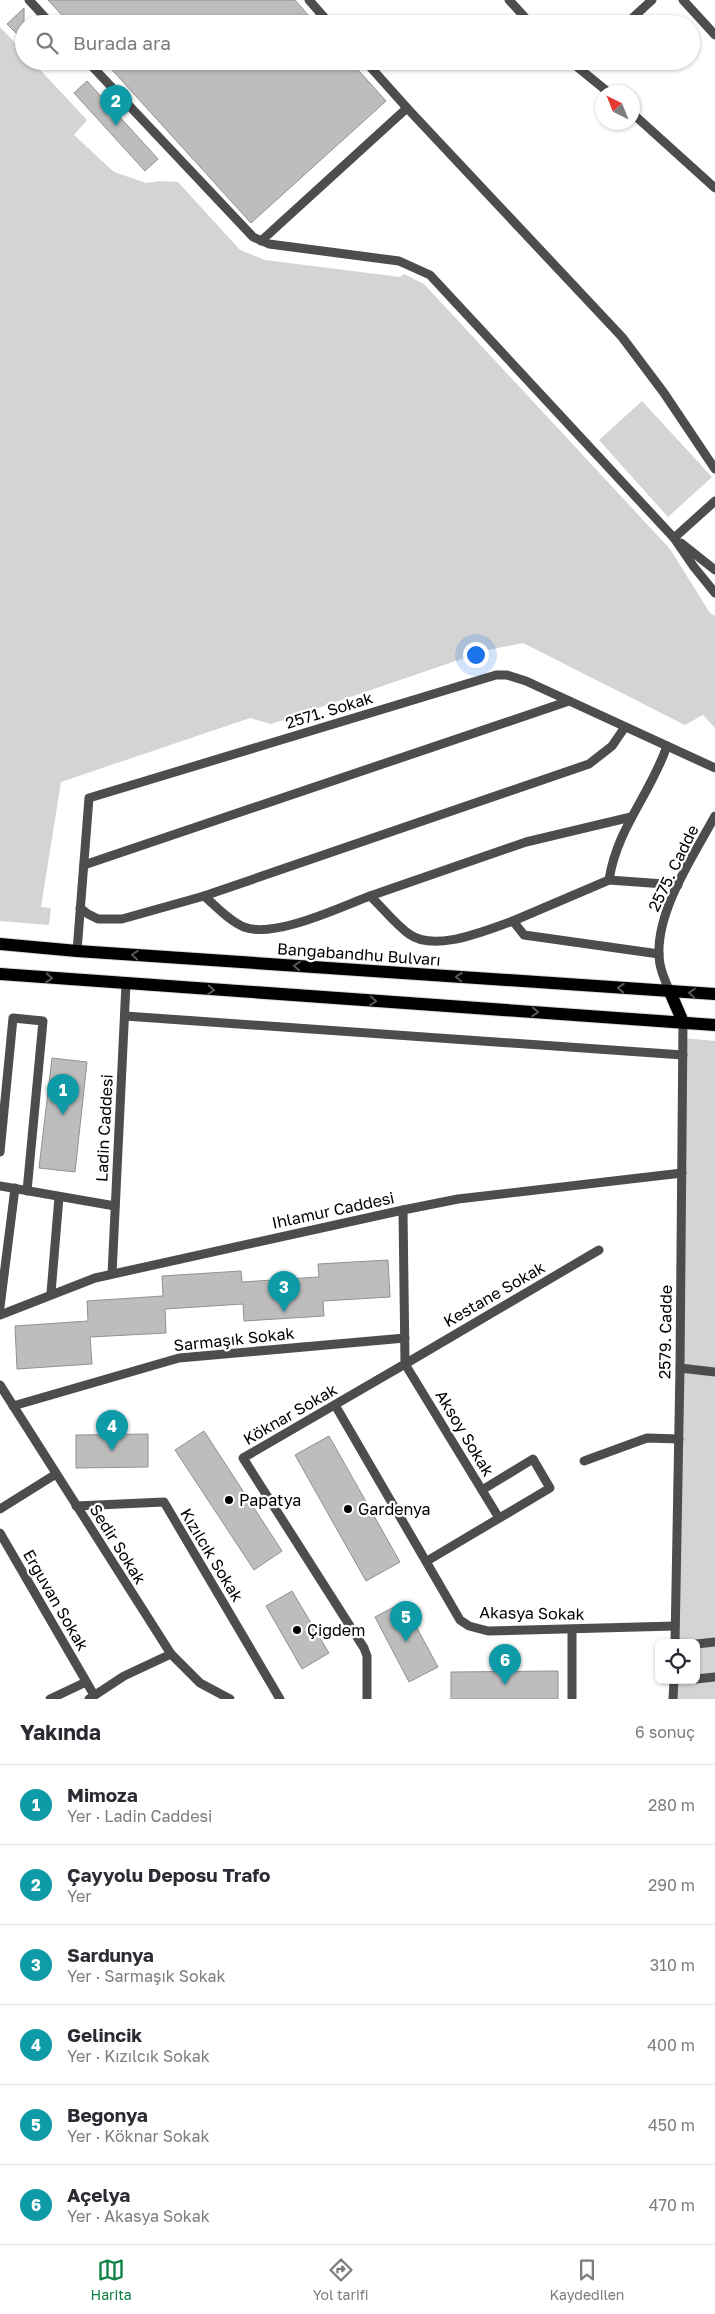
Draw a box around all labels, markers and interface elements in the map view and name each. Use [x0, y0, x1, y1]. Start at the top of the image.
search box [15, 15, 700, 70]
icon: search [33, 29, 61, 57]
text: Burada ara [73, 31, 171, 54]
pin: 2 [100, 85, 132, 126]
north arrow [595, 85, 640, 130]
your location [463, 642, 489, 668]
street label: 2571. Sokak [283, 687, 375, 733]
street label: 2575. Cadde [643, 821, 703, 915]
street label: Bangabandhu Bulvarı [277, 938, 441, 970]
one-way arrow [131, 950, 139, 961]
one-way arrow [293, 961, 301, 972]
one-way arrow [45, 972, 53, 983]
one-way arrow [455, 972, 463, 983]
one-way arrow [617, 983, 625, 994]
one-way arrow [207, 984, 215, 995]
one-way arrow [688, 988, 696, 999]
one-way arrow [369, 995, 377, 1006]
one-way arrow [531, 1007, 539, 1018]
pin: 1 [47, 1074, 79, 1115]
street label: Ladin Caddesi [91, 1074, 117, 1182]
street label: Ihlamur Caddesi [270, 1187, 396, 1233]
street label: Kestane Sokak [440, 1257, 548, 1331]
pin: 3 [268, 1271, 300, 1312]
street label: 2579. Cadde [654, 1285, 676, 1379]
street label: Sarmaşık Sokak [173, 1323, 295, 1355]
street label: Köknar Sokak [239, 1379, 341, 1449]
street label: Aksoy Sokak [431, 1386, 499, 1480]
pin: 4 [96, 1410, 128, 1451]
place label: Papatya [239, 1490, 301, 1510]
marker: Papatya [223, 1494, 235, 1506]
place label: Gardenya [358, 1499, 431, 1519]
street label: Sedir Sokak [85, 1500, 151, 1588]
marker: Gardenya [342, 1503, 354, 1515]
street label: Kızılcık Sokak [176, 1505, 248, 1605]
street label: Erguvan Sokak [19, 1546, 93, 1654]
pin: 5 [390, 1601, 422, 1642]
street label: Akasya Sokak [479, 1602, 585, 1624]
place label: Çiğdem [307, 1620, 365, 1640]
marker: Çiğdem [291, 1624, 303, 1636]
map controls [655, 1639, 700, 1684]
button: locate [655, 1639, 700, 1684]
pin: 6 [489, 1644, 521, 1685]
text: Yakında [20, 1719, 101, 1745]
text: 6 sonuç [635, 1722, 695, 1742]
text: Mimoza [67, 1783, 138, 1806]
text: 1 [32, 1795, 40, 1815]
text: 280 m [648, 1795, 695, 1815]
text: Yer · Ladin Caddesi [67, 1806, 212, 1826]
text: Çayyolu Deposu Trafo [67, 1863, 270, 1886]
text: 2 [31, 1875, 41, 1895]
text: 290 m [648, 1875, 695, 1895]
text: Yer [67, 1886, 91, 1906]
text: Sardunya [67, 1943, 154, 1966]
text: 3 [31, 1955, 41, 1975]
text: 310 m [650, 1955, 695, 1975]
text: Yer · Sarmaşık Sokak [67, 1966, 226, 1986]
text: Gelincik [67, 2023, 142, 2046]
text: 4 [31, 2035, 41, 2055]
text: 400 m [647, 2035, 695, 2055]
text: Yer · Kızılcık Sokak [67, 2046, 210, 2066]
text: Begonya [67, 2103, 148, 2126]
text: 5 [31, 2115, 41, 2135]
text: 450 m [648, 2115, 695, 2135]
text: Yer · Köknar Sokak [67, 2126, 210, 2146]
text: Açelya [67, 2183, 130, 2206]
text: 6 [31, 2195, 41, 2215]
text: 470 m [649, 2195, 695, 2215]
text: Yer · Akasya Sokak [67, 2206, 210, 2226]
tab: Harita [91, 2256, 132, 2303]
tab: Yol tarifi [313, 2256, 369, 2303]
tab: Kaydedilen [550, 2256, 624, 2303]

